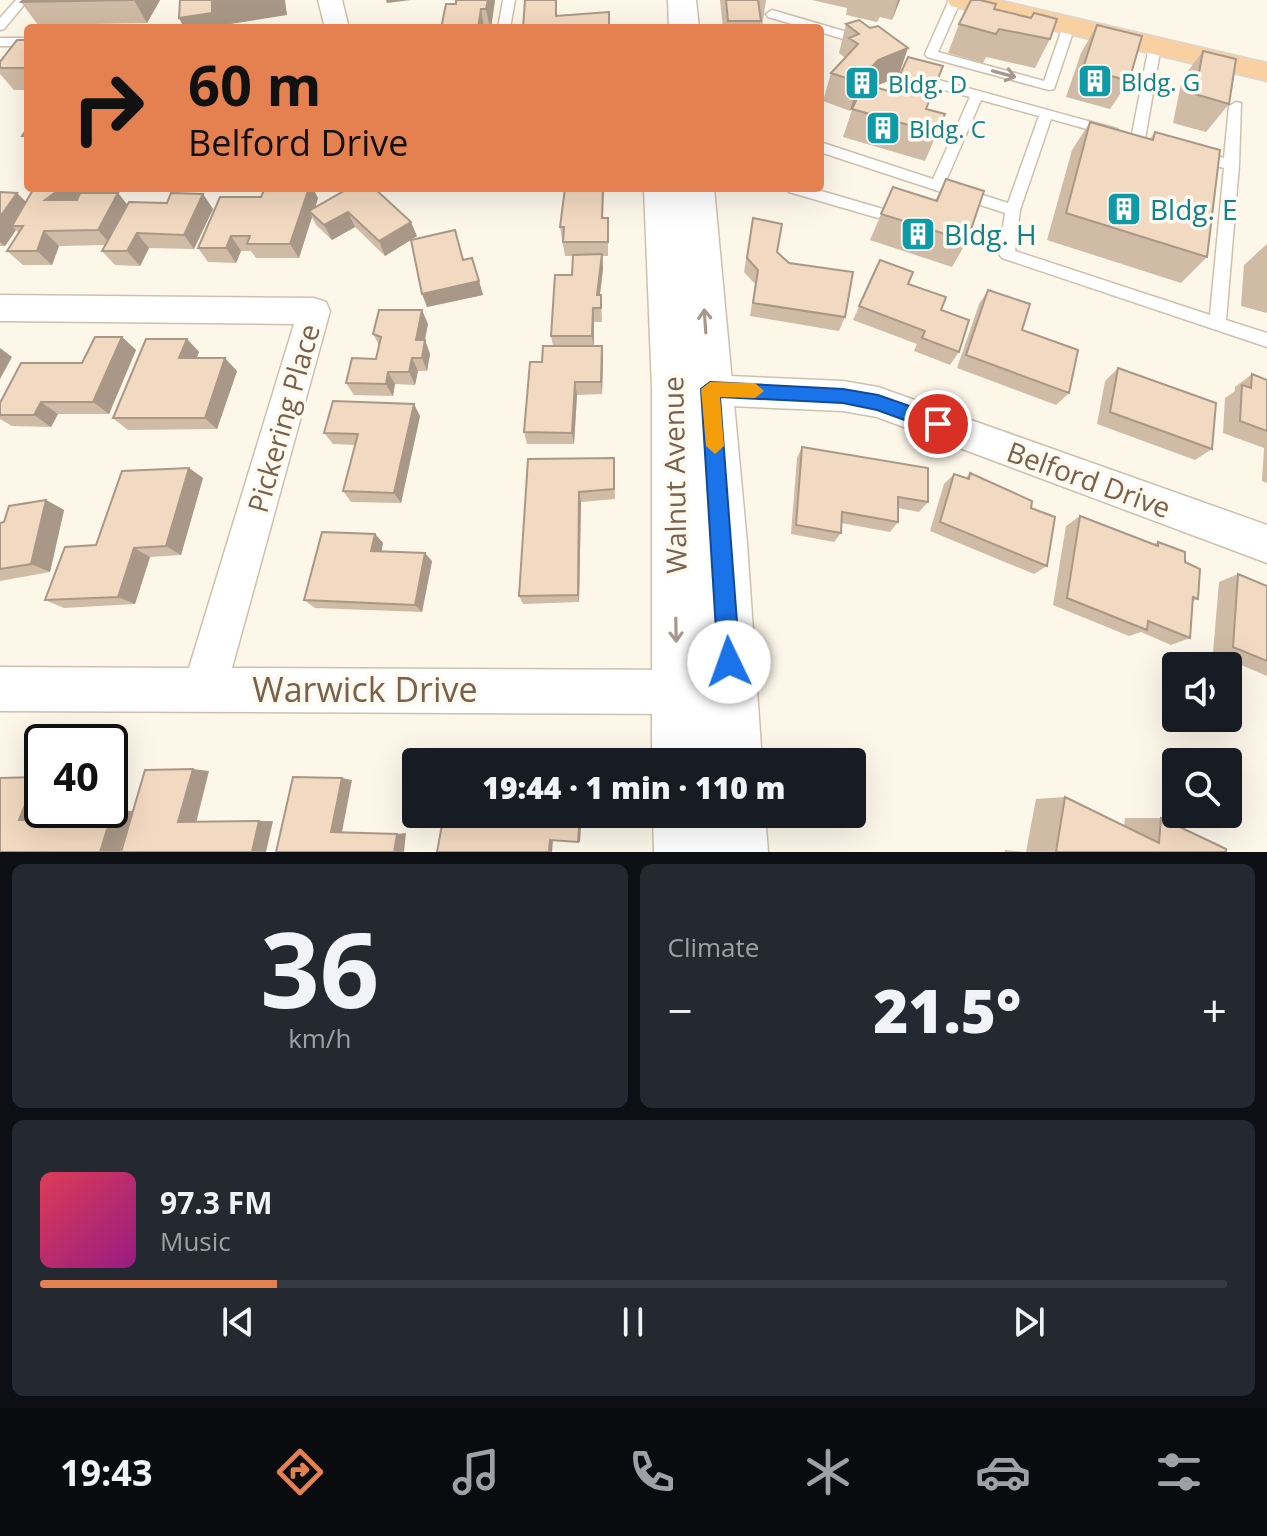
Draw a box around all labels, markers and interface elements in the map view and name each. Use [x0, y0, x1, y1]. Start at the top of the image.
text: 60 m [188, 46, 322, 122]
icon: right [56, 56, 160, 160]
building icon: Bldg. G [1076, 62, 1114, 100]
building icon: Bldg. D [843, 64, 881, 102]
place label: Bldg. G [1121, 65, 1200, 98]
place label: Bldg. D [888, 67, 967, 100]
one-way arrow [990, 67, 1016, 82]
building icon: Bldg. C [864, 109, 902, 147]
place label: Bldg. C [909, 112, 986, 145]
text: Belford Drive [188, 118, 409, 167]
building icon: Bldg. E [1105, 190, 1143, 228]
place label: Bldg. E [1150, 190, 1238, 228]
building icon: Bldg. H [899, 215, 937, 253]
place label: Bldg. H [944, 215, 1037, 253]
one-way arrow [697, 308, 712, 335]
street label: Pickering Place [238, 319, 328, 517]
street label: Walnut Avenue [653, 376, 695, 574]
pin [904, 390, 972, 458]
icon: arrive [916, 402, 960, 446]
street label: Belford Drive [1002, 432, 1176, 526]
one-way arrow [668, 616, 684, 643]
position arrow [687, 620, 771, 704]
map controls [1162, 652, 1242, 828]
button: sound [1162, 652, 1242, 732]
street label: Warwick Drive [252, 666, 478, 712]
speed limit sign: 40 [24, 724, 128, 828]
button: search [1162, 748, 1242, 828]
text: 19:44 · 1 min · 110 m [482, 767, 786, 808]
text: 36 [260, 897, 379, 1038]
text: Climate [668, 929, 759, 965]
text: 21.5° [873, 969, 1021, 1051]
text: − [668, 980, 693, 1040]
text: + [1202, 980, 1227, 1040]
text: km/h [288, 1020, 351, 1056]
text: 97.3 FM [160, 1182, 273, 1223]
text: Music [160, 1223, 231, 1259]
icon: previous [216, 1300, 260, 1344]
icon: pause [611, 1300, 655, 1344]
icon: next [1007, 1300, 1051, 1344]
icon: directions [272, 1444, 328, 1500]
icon: music [448, 1444, 504, 1500]
icon: phone [624, 1444, 680, 1500]
icon: climate [800, 1444, 856, 1500]
icon: car [975, 1444, 1031, 1500]
icon: filters [1151, 1444, 1207, 1500]
text: 19:43 [60, 1448, 152, 1497]

